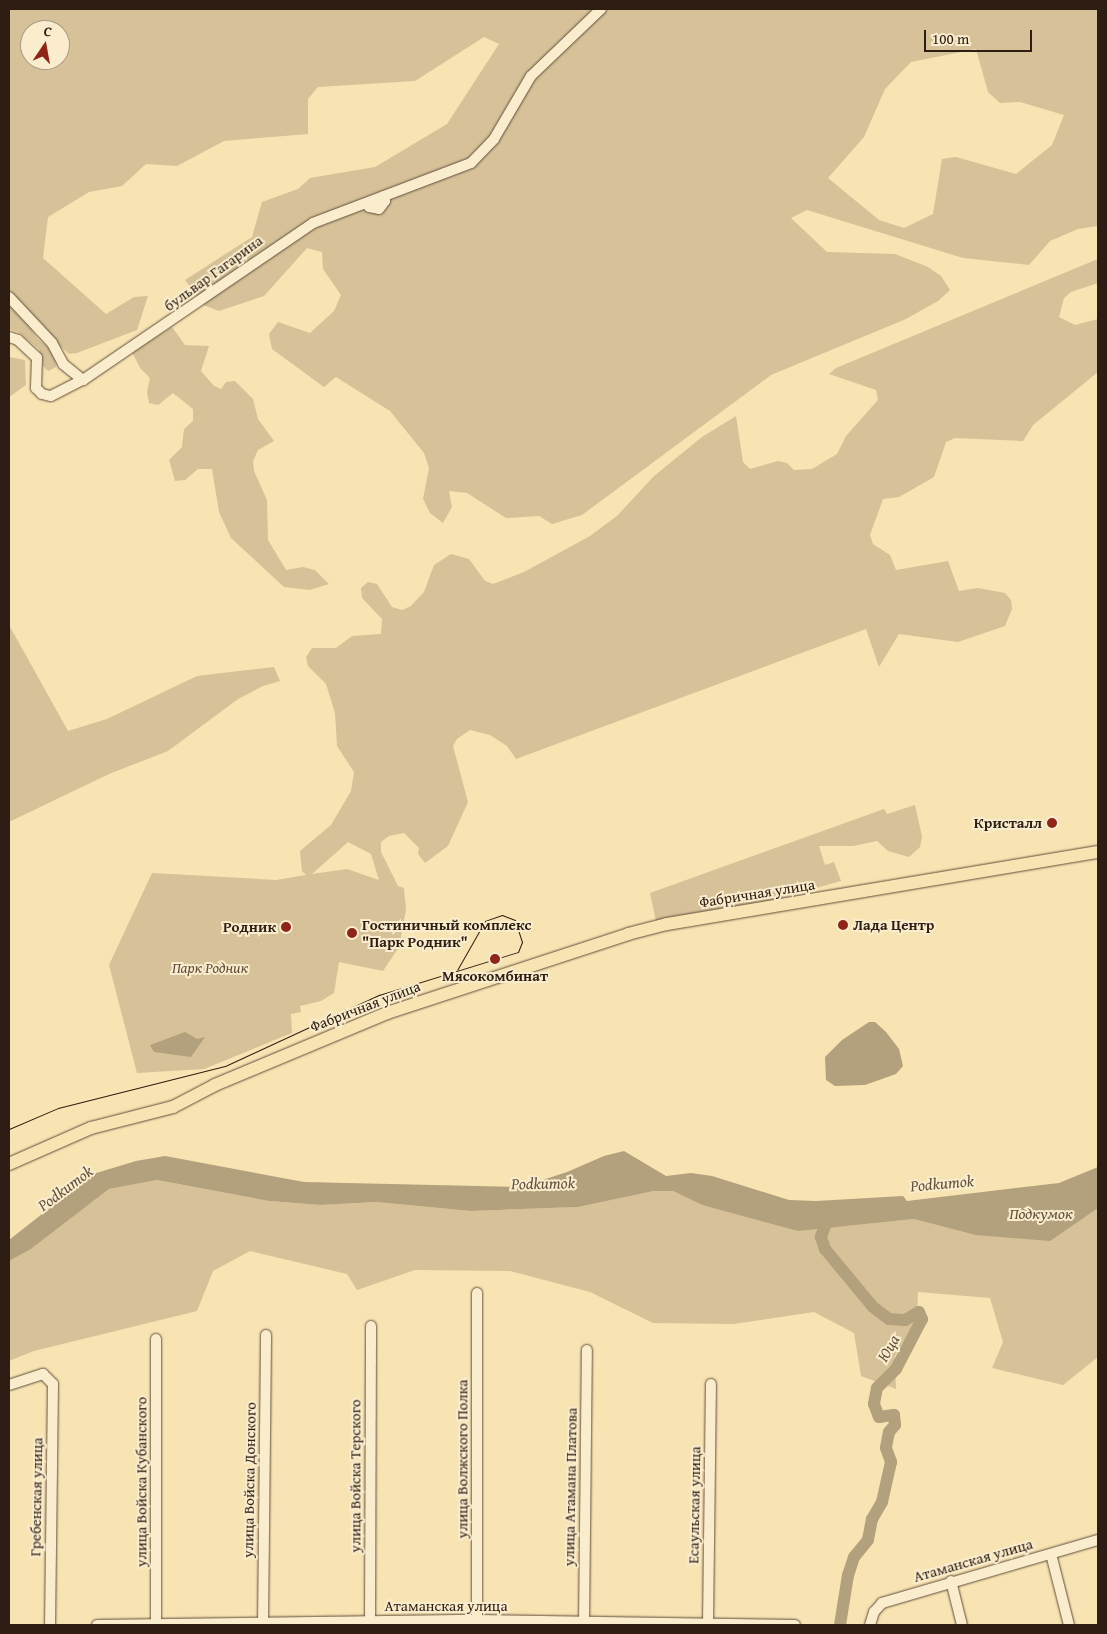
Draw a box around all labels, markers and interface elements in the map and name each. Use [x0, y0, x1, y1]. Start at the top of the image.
north arrow [20, 20, 70, 70]
scale bar [927, 20, 1034, 52]
text: С [42, 21, 54, 42]
text: 100 m [932, 28, 969, 49]
street label: бульвар Гагарина [160, 231, 266, 315]
place label: Кристалл [974, 814, 1042, 832]
marker: Кристалл [1046, 817, 1058, 829]
street label: Фабричная улица [698, 875, 816, 911]
place label: Гостиничный комплекс "Парк Родник" [362, 915, 532, 950]
place label: Лада Центр [853, 916, 934, 934]
place label: Родник [223, 918, 276, 936]
marker: Лада Центр [837, 919, 849, 931]
marker: Родник [280, 921, 292, 933]
marker: Гостиничный комплекс "Парк Родник" [346, 927, 358, 939]
marker: Мясокомбинат [489, 953, 501, 965]
park label: Парк Родник [172, 959, 248, 977]
place label: Мясокомбинат [442, 967, 548, 985]
street label: Фабричная улица [307, 977, 423, 1035]
water label: Podkumok [34, 1161, 96, 1215]
water label: Podkumok [909, 1171, 975, 1195]
water label: Podkumok [511, 1173, 575, 1193]
water label: Подкумок [1009, 1203, 1073, 1223]
water label: Юца [873, 1331, 903, 1365]
street label: улица Волжского Полка [453, 1379, 471, 1539]
street label: улица Войска Кубанского [132, 1397, 150, 1567]
street label: улица Войска Терского [346, 1399, 364, 1553]
street label: улица Войска Донского [239, 1402, 259, 1558]
street label: улица Атамана Платова [560, 1408, 580, 1566]
street label: Гребенская улица [26, 1437, 46, 1557]
street label: Есаульская улица [684, 1446, 704, 1564]
street label: Атаманская улица [911, 1534, 1035, 1586]
street label: Атаманская улица [384, 1597, 508, 1615]

